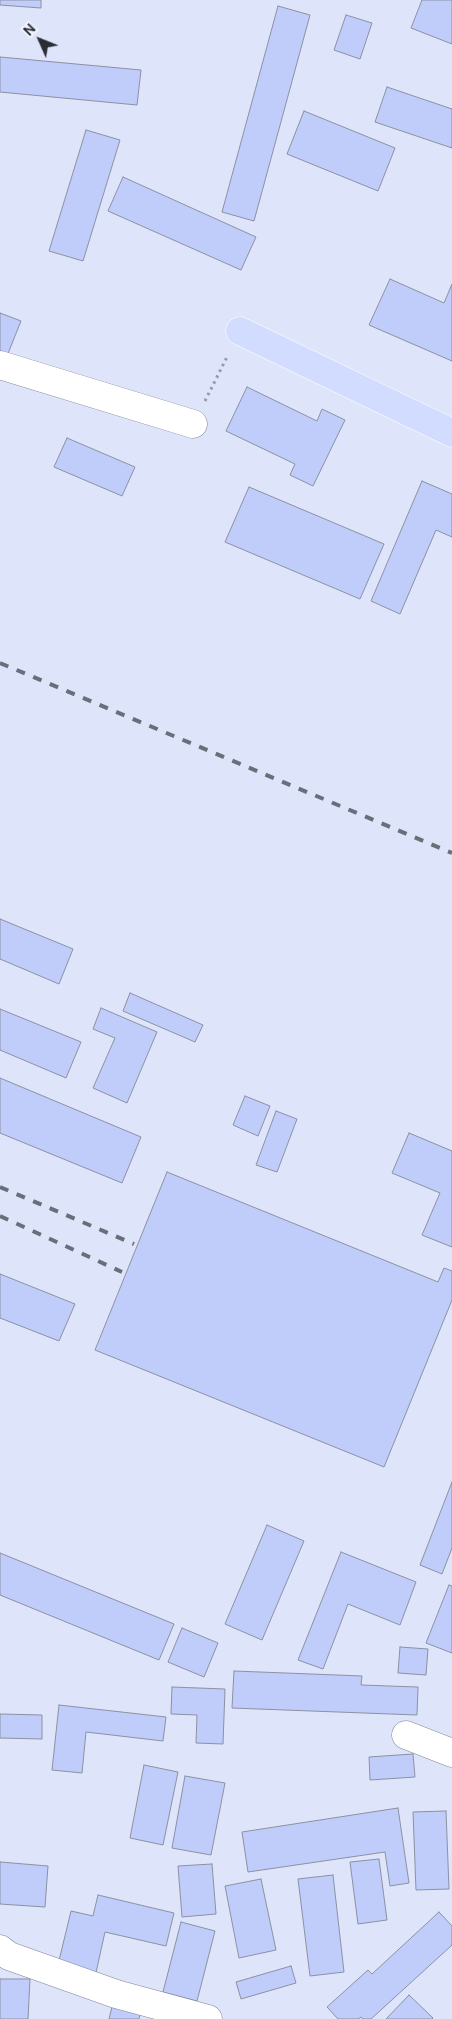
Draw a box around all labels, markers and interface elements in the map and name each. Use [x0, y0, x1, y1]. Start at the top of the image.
north arrow [15, 15, 65, 65]
text: N [19, 20, 39, 40]

